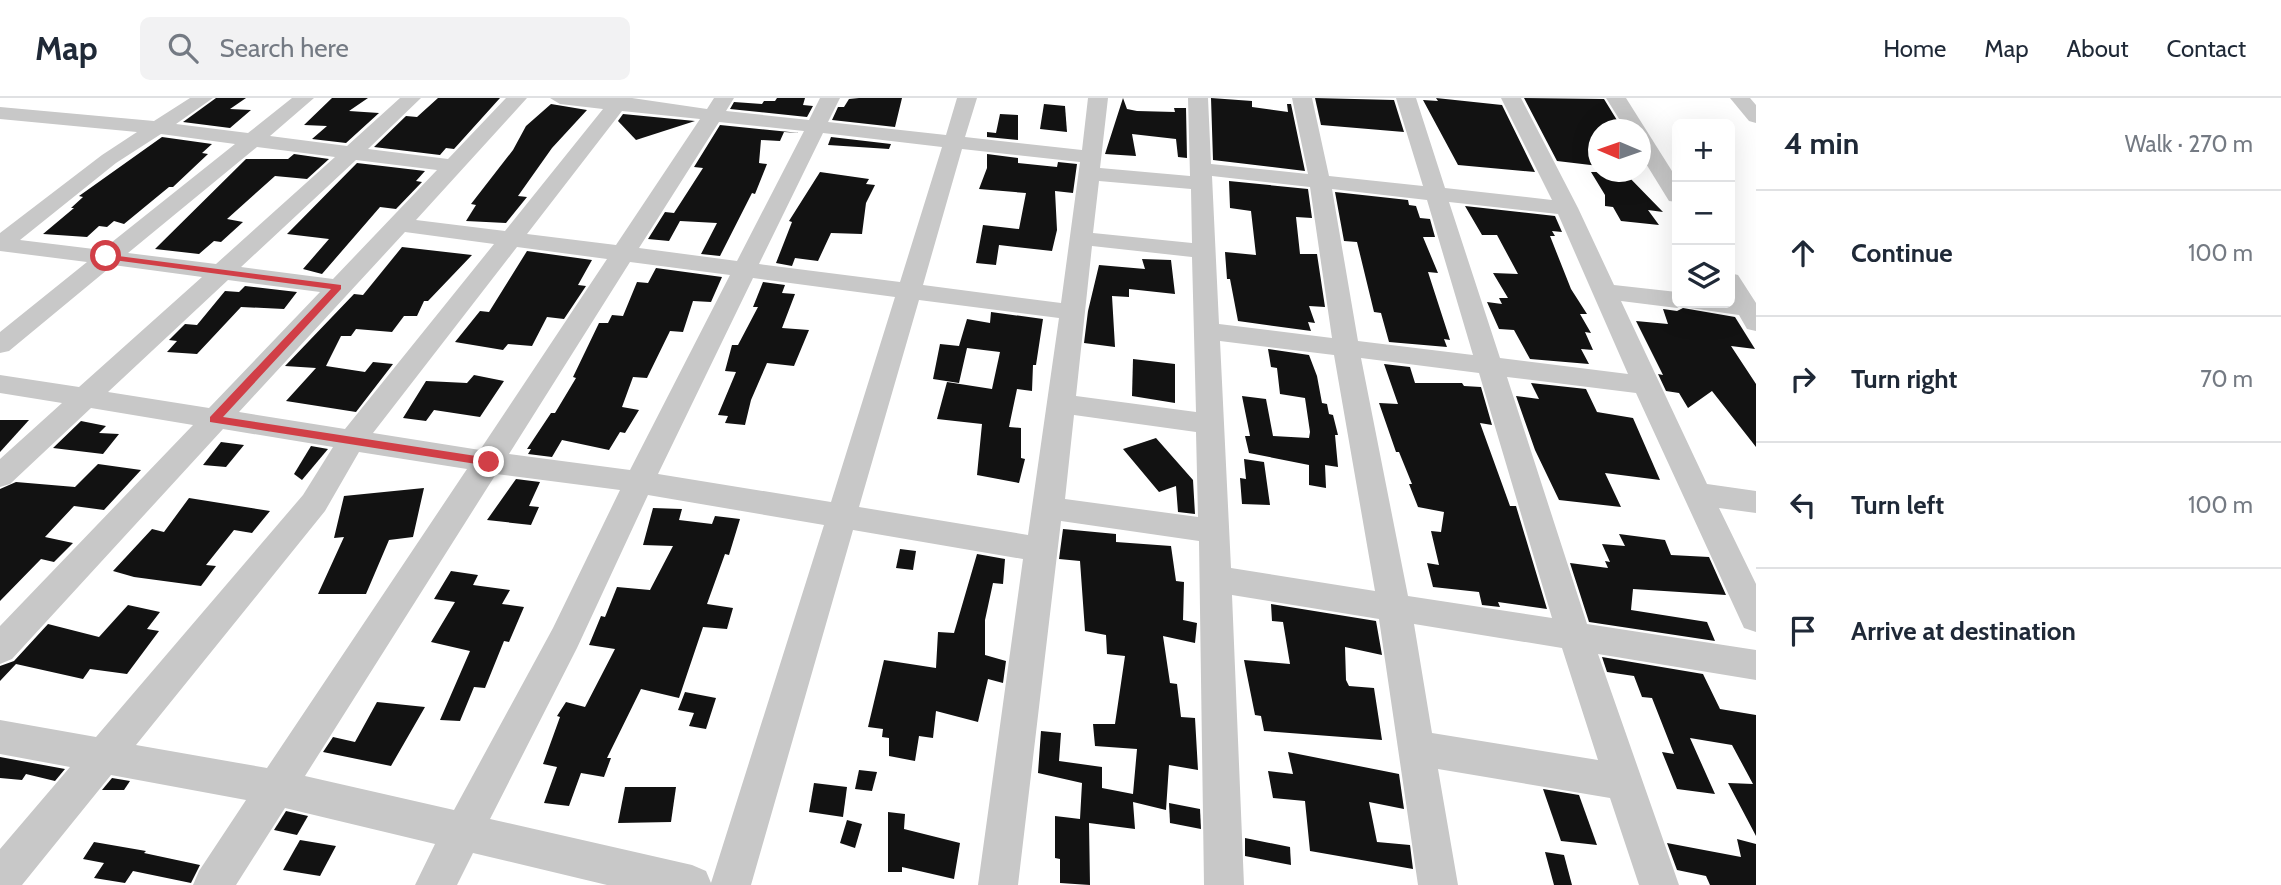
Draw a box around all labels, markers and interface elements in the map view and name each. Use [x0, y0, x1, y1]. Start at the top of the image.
search box [140, 17, 630, 80]
text: Map [35, 28, 98, 68]
icon: search [164, 29, 202, 67]
text: Search here [220, 32, 349, 64]
text: Home [1883, 34, 1946, 63]
text: Map [1984, 34, 2029, 63]
text: About [2067, 34, 2129, 63]
text: Contact [2167, 34, 2246, 63]
north arrow [1588, 119, 1651, 182]
map controls [1672, 119, 1735, 308]
button: + [1672, 119, 1735, 182]
text: 4 min [1784, 125, 1859, 162]
text: Walk · 270 m [2125, 130, 2253, 158]
button: − [1672, 182, 1735, 245]
icon: ahead [1784, 234, 1822, 272]
text: Continue [1851, 237, 1953, 269]
text: 100 m [2188, 239, 2253, 267]
route start [90, 240, 121, 271]
button: layers [1672, 245, 1735, 308]
icon: right [1784, 360, 1822, 398]
text: Turn right [1851, 363, 1957, 395]
text: 70 m [2200, 365, 2253, 393]
route end [473, 446, 504, 477]
icon: left [1784, 486, 1822, 524]
text: Turn left [1851, 489, 1944, 521]
text: 100 m [2188, 491, 2253, 519]
icon: arrive [1784, 612, 1822, 650]
text: Arrive at destination [1851, 615, 2076, 647]

